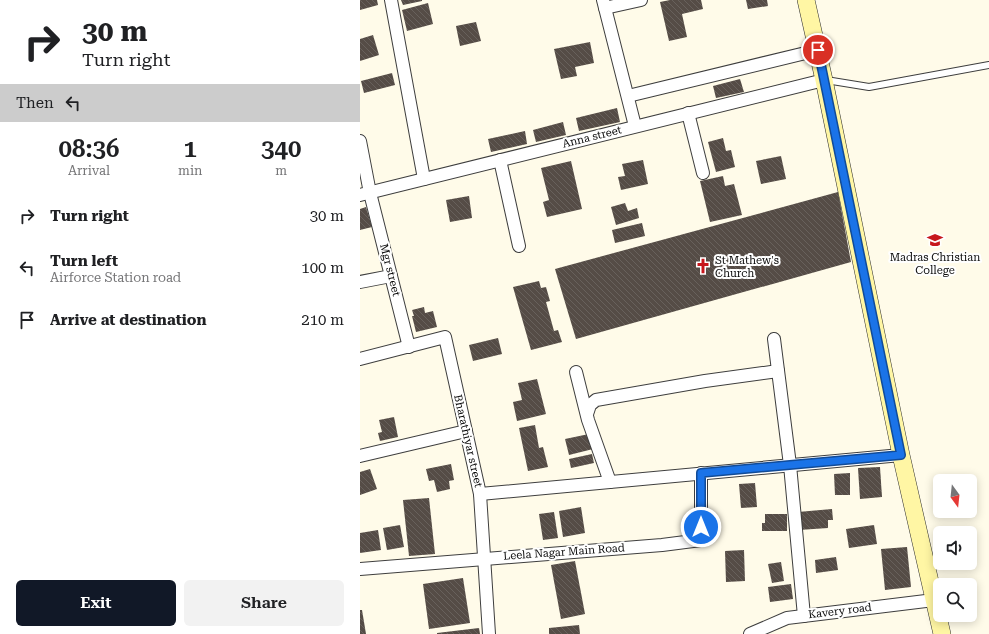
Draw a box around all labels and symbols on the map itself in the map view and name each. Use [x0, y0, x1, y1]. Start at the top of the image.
pin [801, 33, 835, 67]
street label: Anna street [561, 123, 623, 151]
school or university icon: Madras Christian College [926, 231, 944, 249]
street label: Mgr street [377, 242, 403, 298]
place label: Madras Christian College [890, 251, 980, 277]
place label: St Mathew's Church [715, 254, 779, 280]
church icon: St Mathew's Church [694, 257, 712, 275]
street label: Bharathiyar street [451, 393, 485, 489]
north arrow [933, 474, 977, 518]
position arrow [680, 506, 722, 548]
street label: Leela Nagar Main Road [503, 541, 625, 563]
street label: Kavery road [808, 601, 872, 621]

